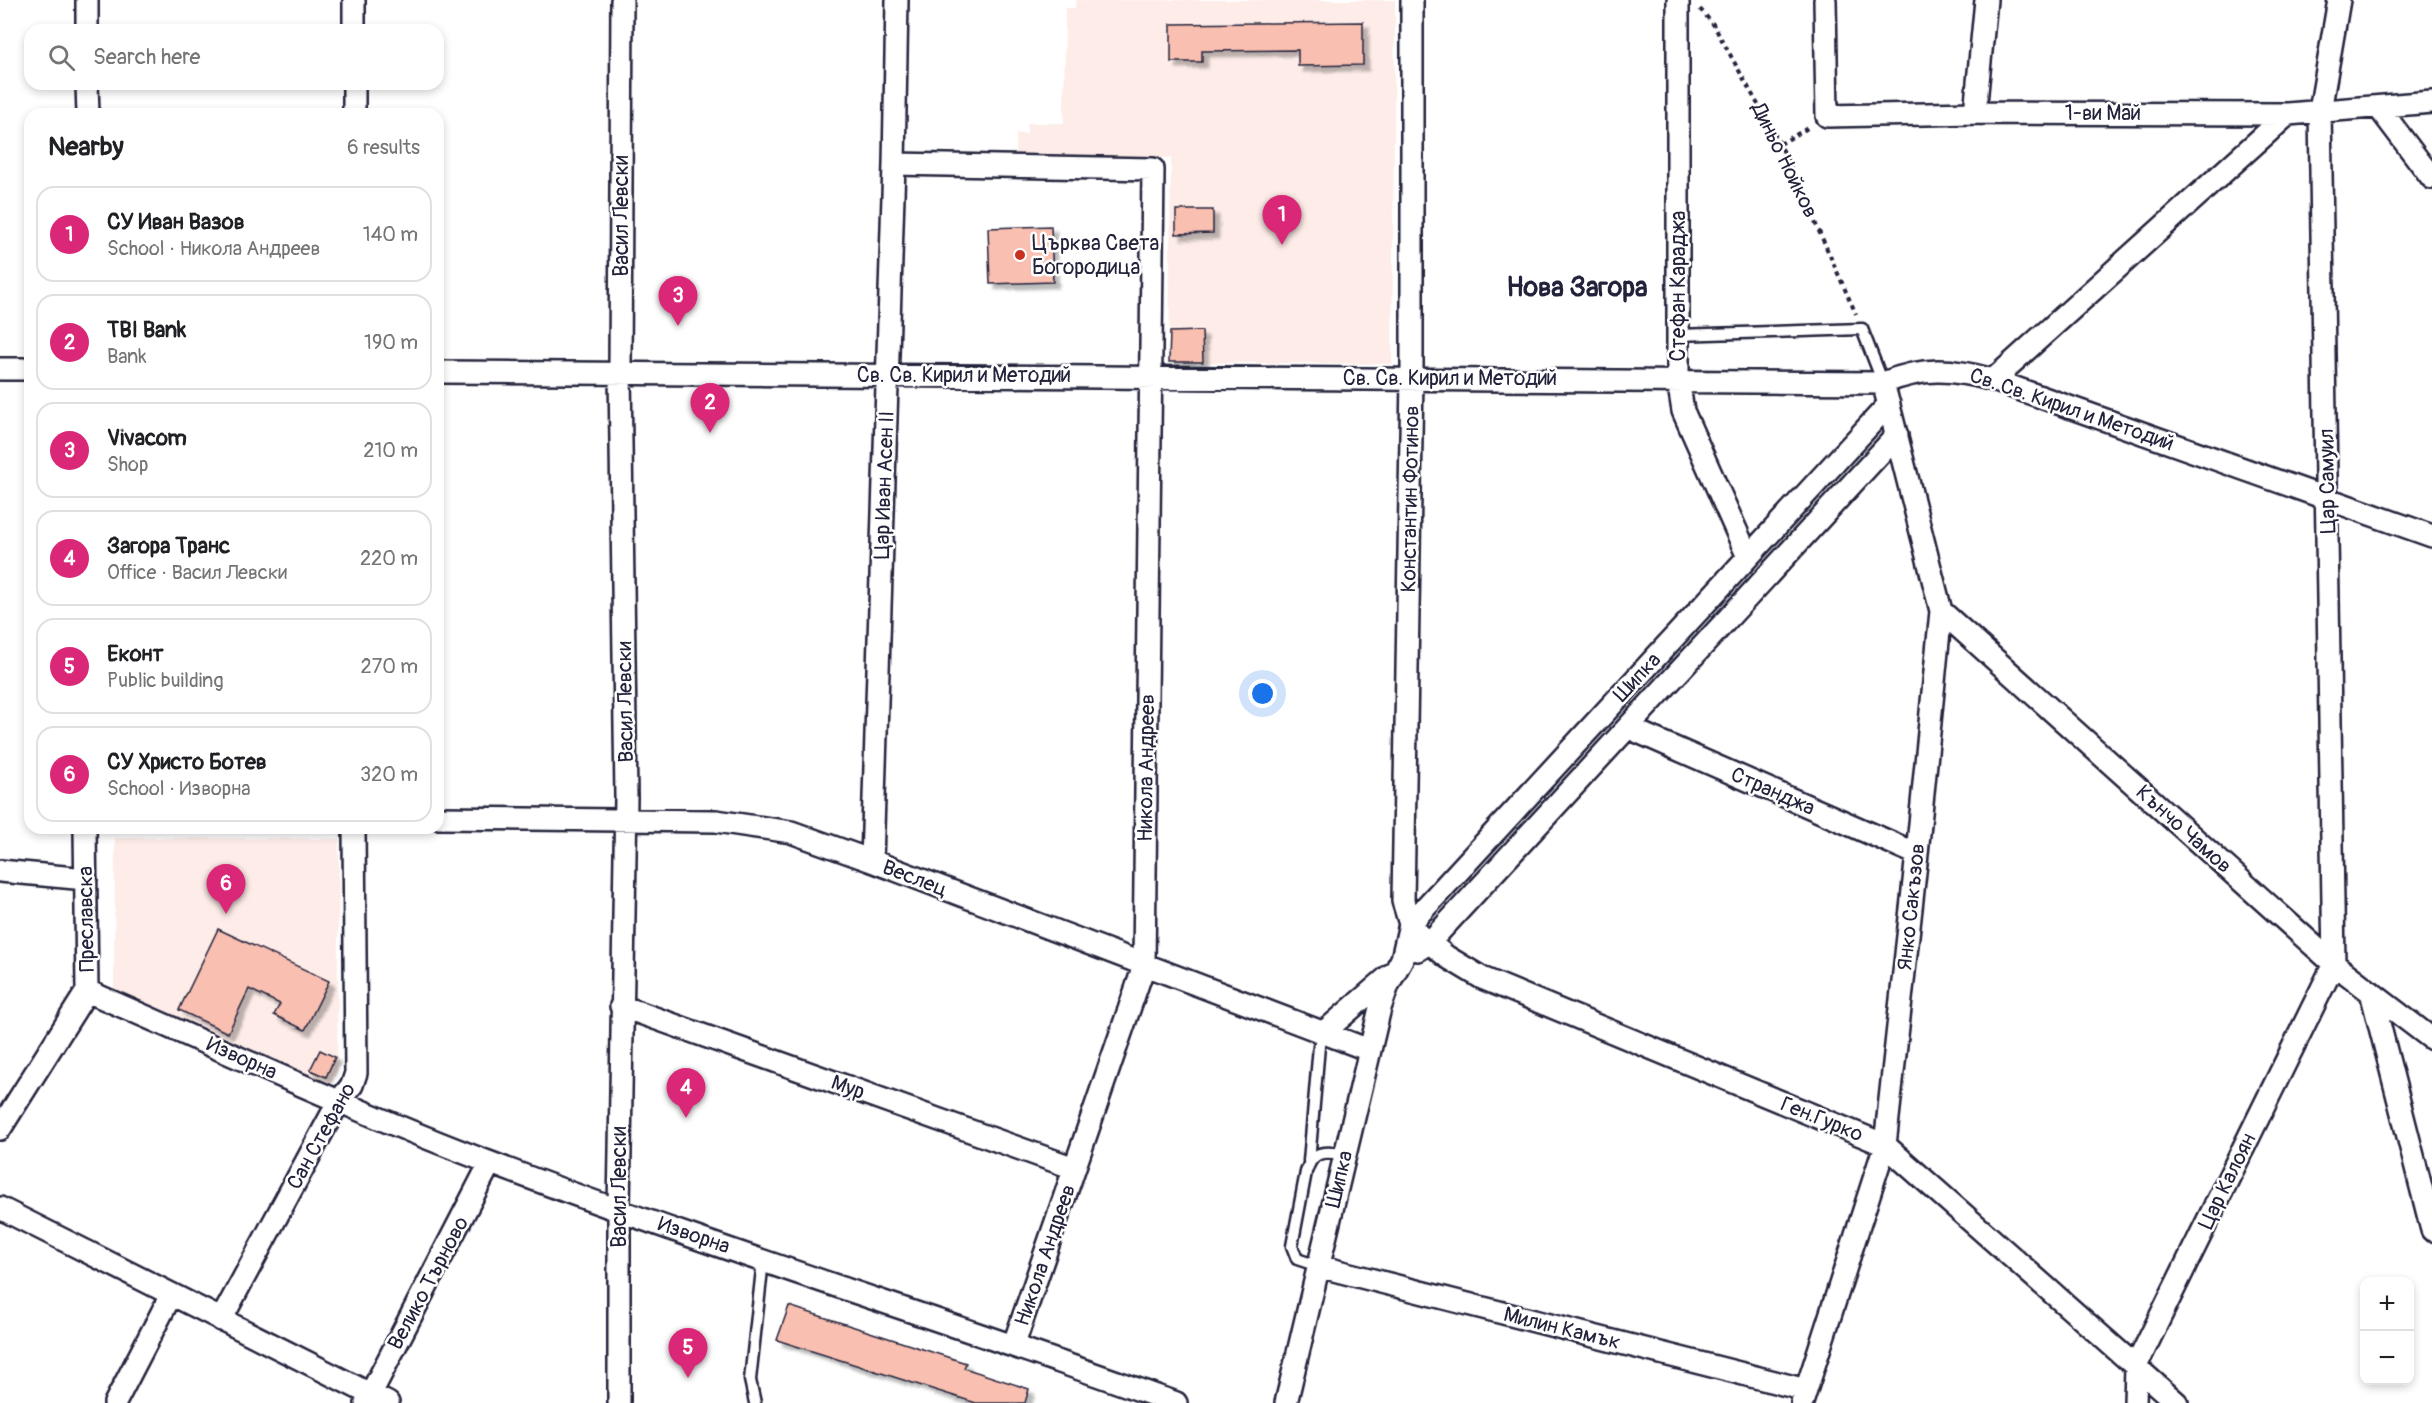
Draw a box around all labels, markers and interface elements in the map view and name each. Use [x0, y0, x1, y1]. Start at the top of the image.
search box [24, 24, 444, 90]
icon: search [45, 41, 78, 74]
text: Search here [93, 43, 200, 71]
street label: Диньо Нойков [1745, 97, 1824, 222]
street label: 1-ви Май [2065, 100, 2141, 127]
text: Nearby [48, 131, 124, 163]
text: 6 results [347, 135, 420, 160]
street label: Васил Левски [608, 155, 635, 277]
pin: 1 [1262, 196, 1302, 245]
text: СУ Иван Вазов [107, 208, 244, 236]
street label: Стефан Караджа [1665, 211, 1692, 361]
text: 1 [66, 222, 73, 247]
text: 140 m [363, 222, 418, 247]
place label: Църква Света Богородица [1032, 230, 1159, 281]
text: School · Никола Андреев [107, 236, 320, 261]
marker: Църква Света Богородица [1013, 248, 1027, 262]
district label: Нова Загора [1506, 271, 1648, 304]
pin: 3 [658, 276, 698, 326]
text: TBI Bank [107, 316, 186, 344]
text: 2 [64, 330, 75, 355]
text: 190 m [364, 330, 418, 355]
text: Bank [107, 344, 147, 369]
street label: Св. Св. Кирил и Методий [857, 362, 1071, 389]
street label: Св. Св. Кирил и Методий [1966, 362, 2178, 457]
street label: Св. Св. Кирил и Методий [1343, 365, 1557, 392]
pin: 2 [690, 384, 730, 433]
street label: Константин Фотинов [1395, 405, 1426, 593]
street label: Цар Иван Асен II [868, 410, 901, 560]
text: Vivacom [107, 424, 187, 452]
street label: Цар Самуил [2313, 428, 2342, 534]
text: 3 [64, 438, 75, 463]
text: 210 m [363, 438, 418, 463]
text: Shop [107, 452, 148, 477]
text: Загора Транс [107, 532, 230, 560]
text: 4 [64, 546, 75, 571]
text: 220 m [360, 546, 418, 571]
text: Office · Васил Левски [107, 560, 287, 585]
text: Еконт [107, 640, 164, 668]
street label: Васил Левски [611, 641, 640, 763]
street label: Шипка [1608, 647, 1667, 708]
text: 5 [64, 654, 75, 679]
text: 270 m [360, 654, 418, 679]
text: Public building [107, 668, 223, 693]
your location [1248, 679, 1277, 708]
street label: Никола Андреев [1132, 694, 1161, 842]
text: СУ Христо Ботев [107, 748, 267, 776]
street label: Странджа [1726, 761, 1819, 822]
text: 6 [64, 762, 75, 787]
text: 320 m [360, 762, 418, 787]
text: School · Изворна [107, 776, 251, 801]
street label: Кънчо Чамов [2130, 779, 2237, 879]
street label: Янко Сакъзов [1891, 842, 1932, 972]
street label: Веслец [878, 854, 951, 903]
pin: 6 [206, 864, 246, 914]
street label: Преславска [72, 866, 101, 972]
street label: Изворна [202, 1031, 281, 1086]
pin: 4 [666, 1068, 706, 1118]
street label: Мур [827, 1069, 869, 1106]
street label: Сан Стефано [281, 1078, 362, 1194]
street label: Ген.Гурко [1777, 1091, 1867, 1148]
street label: Васил Левски [606, 1126, 633, 1248]
street label: Цар Калоян [2193, 1129, 2262, 1234]
street label: Шипка [1320, 1148, 1359, 1210]
street label: Никола Андреев [1009, 1181, 1082, 1329]
street label: Изворна [654, 1211, 733, 1260]
street label: Велико Търново [382, 1212, 475, 1355]
map controls [2360, 1277, 2414, 1385]
button: + [2360, 1277, 2414, 1331]
street label: Милин Камък [1501, 1301, 1623, 1356]
pin: 5 [668, 1328, 708, 1378]
button: − [2360, 1331, 2414, 1385]

